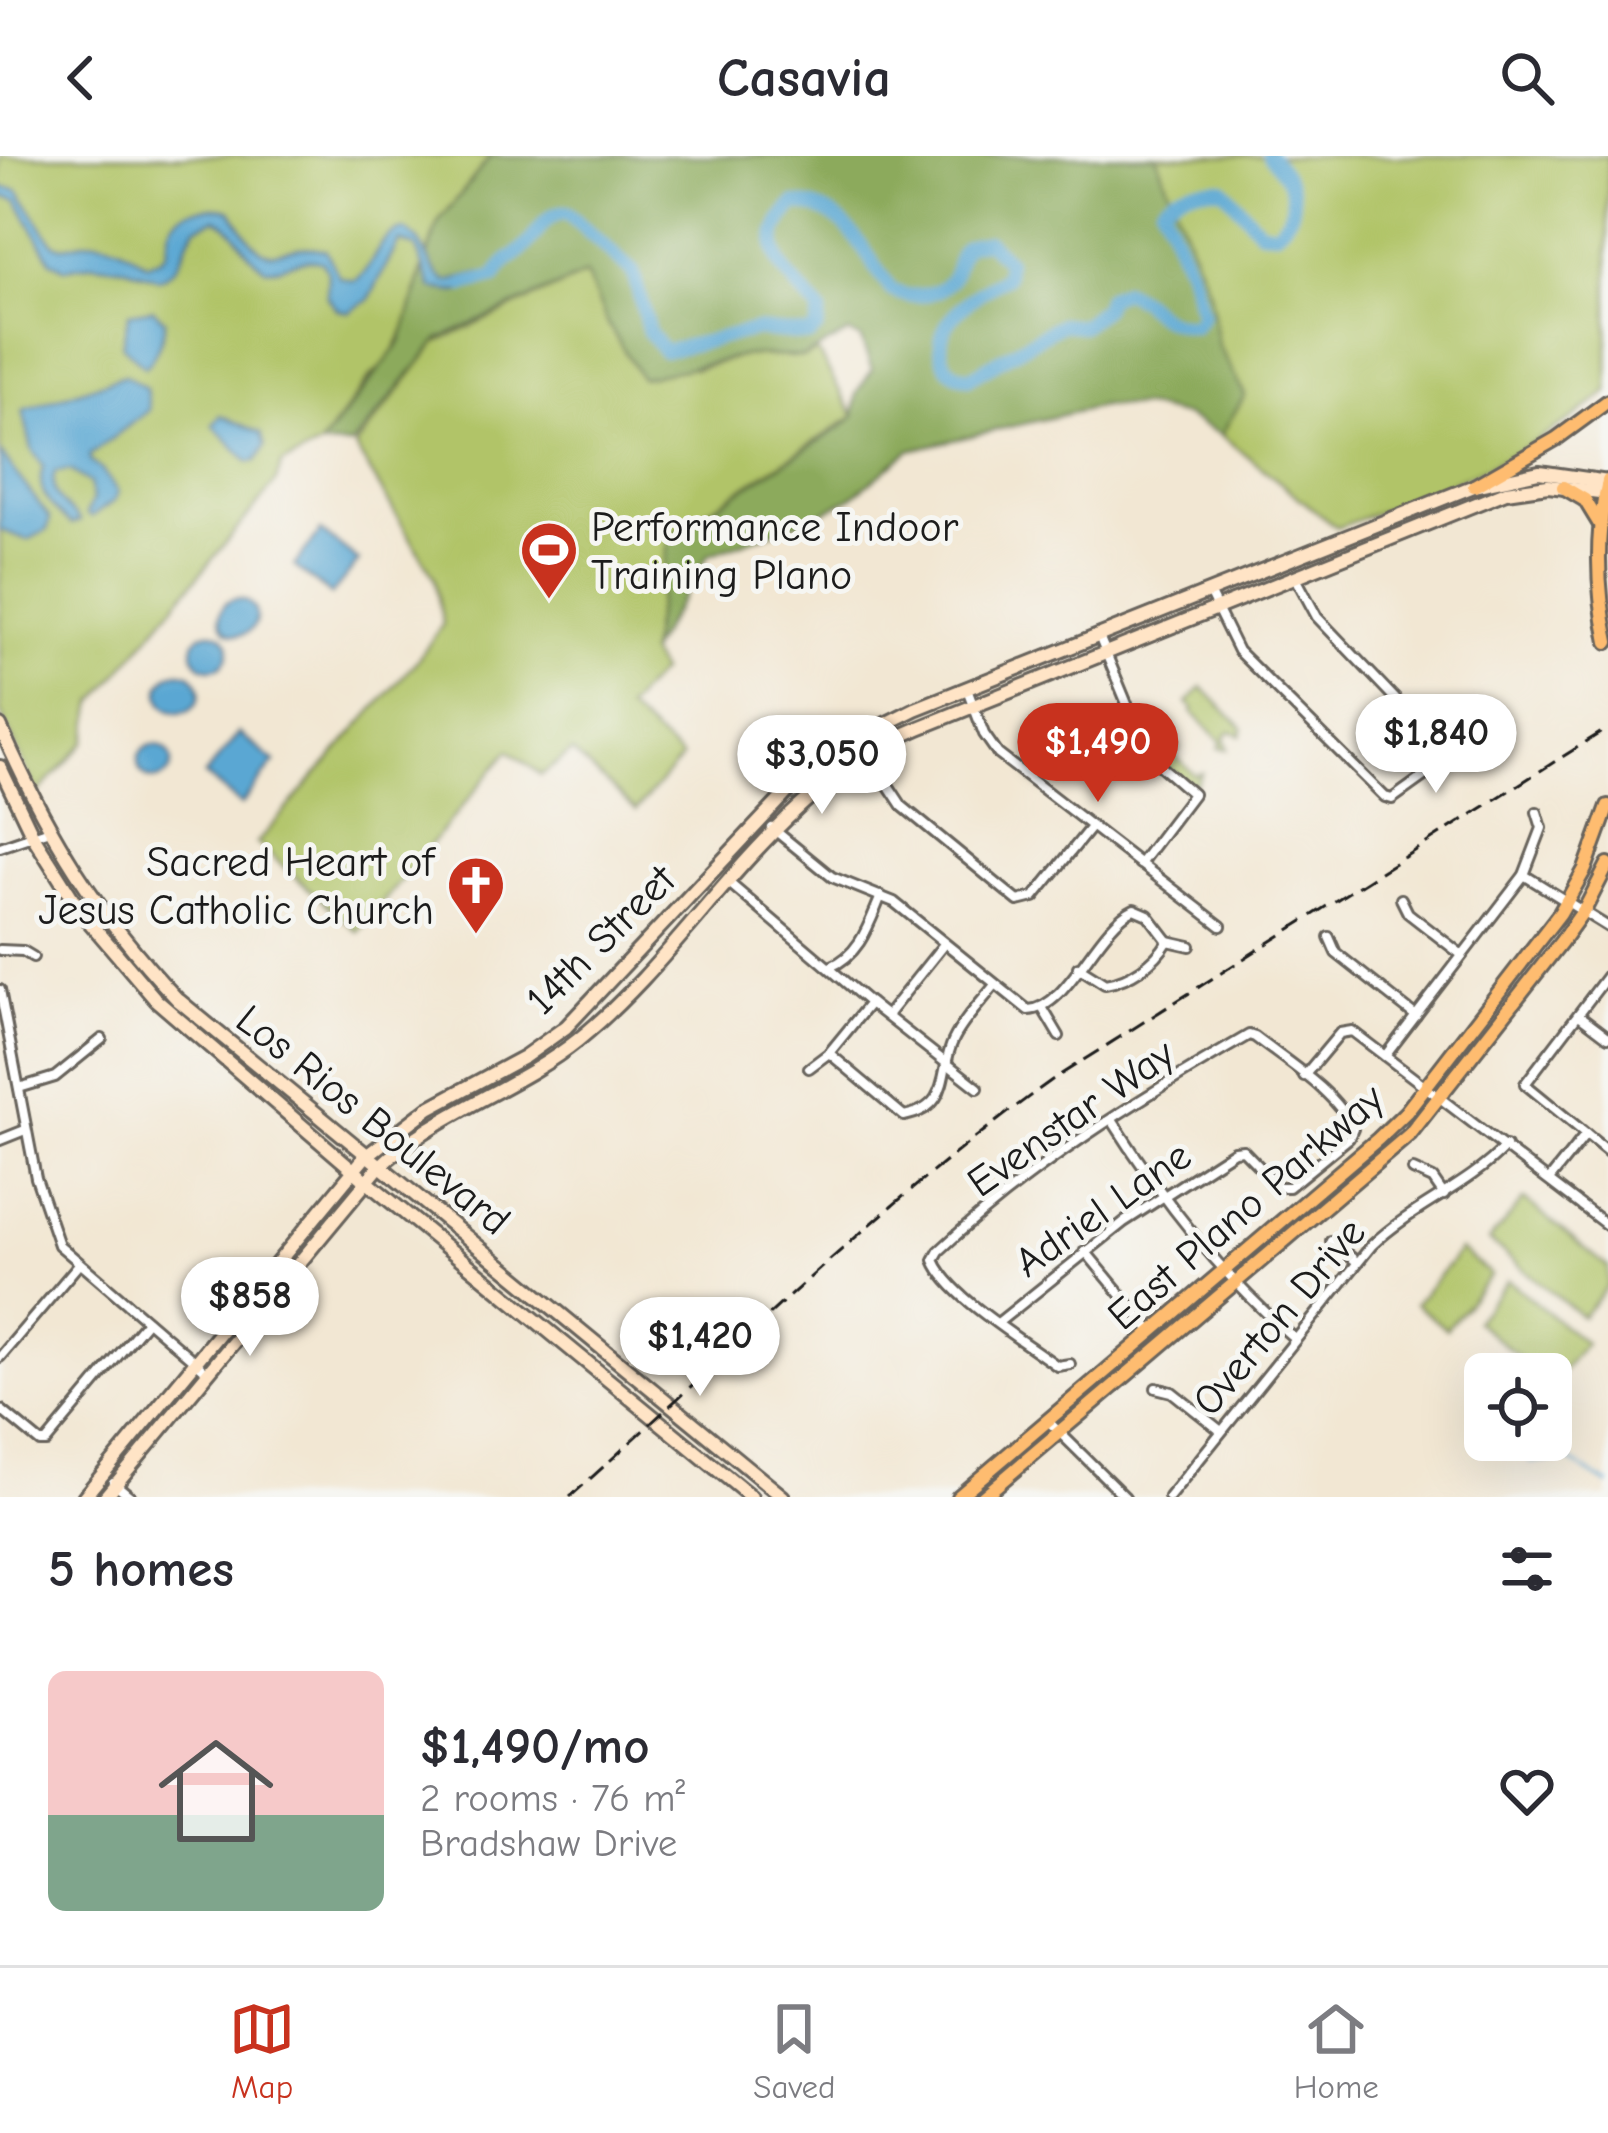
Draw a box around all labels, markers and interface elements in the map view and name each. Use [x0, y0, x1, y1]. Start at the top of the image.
icon: back [48, 45, 114, 111]
icon: search [1494, 45, 1560, 111]
text: Casavia [717, 47, 891, 110]
place label: Performance Indoor Training Plano [591, 503, 959, 600]
sports icon: Performance Indoor Training Plano [518, 519, 580, 601]
pin: $1,840 [1338, 694, 1534, 796]
pin: $1,490 [1000, 703, 1196, 805]
text: $1,840 [1383, 710, 1489, 755]
pin: $3,050 [724, 715, 920, 817]
text: $1,490 [1044, 719, 1152, 764]
text: $3,050 [764, 731, 880, 776]
place label: Sacred Heart of Jesus Catholic Church [38, 838, 436, 935]
church icon: Sacred Heart of Jesus Catholic Church [445, 854, 507, 936]
street label: 14th Street [516, 854, 687, 1025]
street label: Los Rios Boulevard [226, 995, 520, 1245]
street label: Evenstar Way [958, 1029, 1184, 1207]
street label: East Plano Parkway [1098, 1074, 1394, 1340]
street label: Adriel Lane [1006, 1131, 1200, 1288]
street label: Overton Drive [1183, 1208, 1376, 1425]
pin: $858 [179, 1257, 321, 1359]
text: $858 [208, 1273, 292, 1318]
pin: $1,420 [602, 1297, 798, 1399]
text: $1,420 [647, 1313, 753, 1358]
map controls [1464, 1353, 1572, 1461]
button: locate [1464, 1353, 1572, 1461]
icon: filters [1494, 1536, 1560, 1602]
text: 5 homes [48, 1540, 234, 1599]
text: $1,490/mo [420, 1717, 650, 1776]
icon: home [144, 1719, 288, 1863]
icon: heart [1494, 1758, 1560, 1824]
text: 2 rooms · 76 m² [420, 1776, 685, 1821]
text: Bradshaw Drive [420, 1821, 677, 1866]
tab: Map [229, 1996, 295, 2106]
tab: Saved [753, 1996, 836, 2106]
tab: Home [1294, 1996, 1379, 2106]

